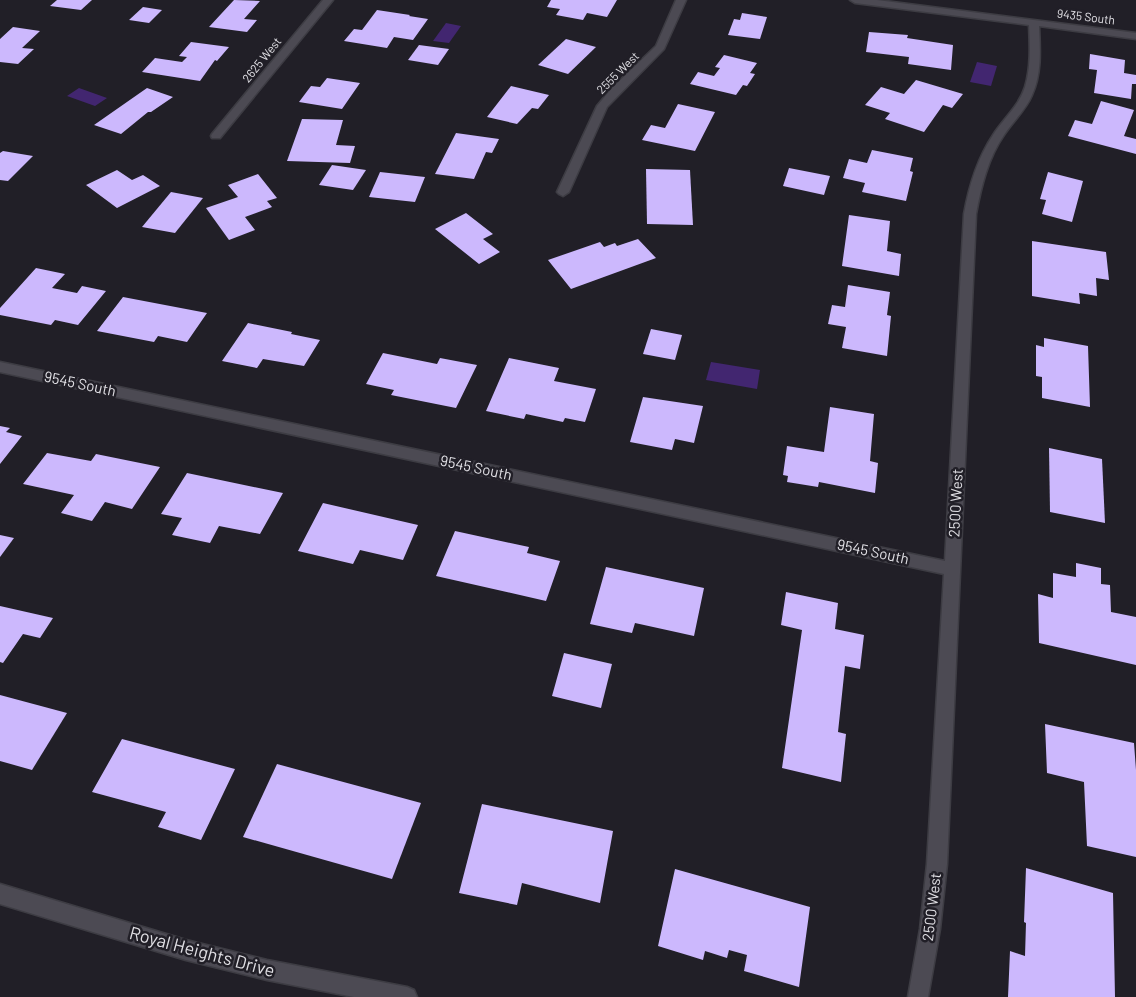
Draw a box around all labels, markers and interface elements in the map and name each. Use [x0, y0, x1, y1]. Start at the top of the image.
street label: 9435 South [1056, 5, 1116, 27]
street label: 2625 West [239, 34, 284, 85]
street label: 2555 West [593, 48, 641, 96]
street label: 9545 South [43, 367, 118, 399]
street label: 9545 South [439, 451, 514, 483]
street label: 2500 West [944, 468, 966, 538]
street label: 9545 South [836, 535, 911, 567]
street label: 2500 West [918, 872, 944, 942]
street label: Royal Heights Drive [127, 921, 277, 981]

